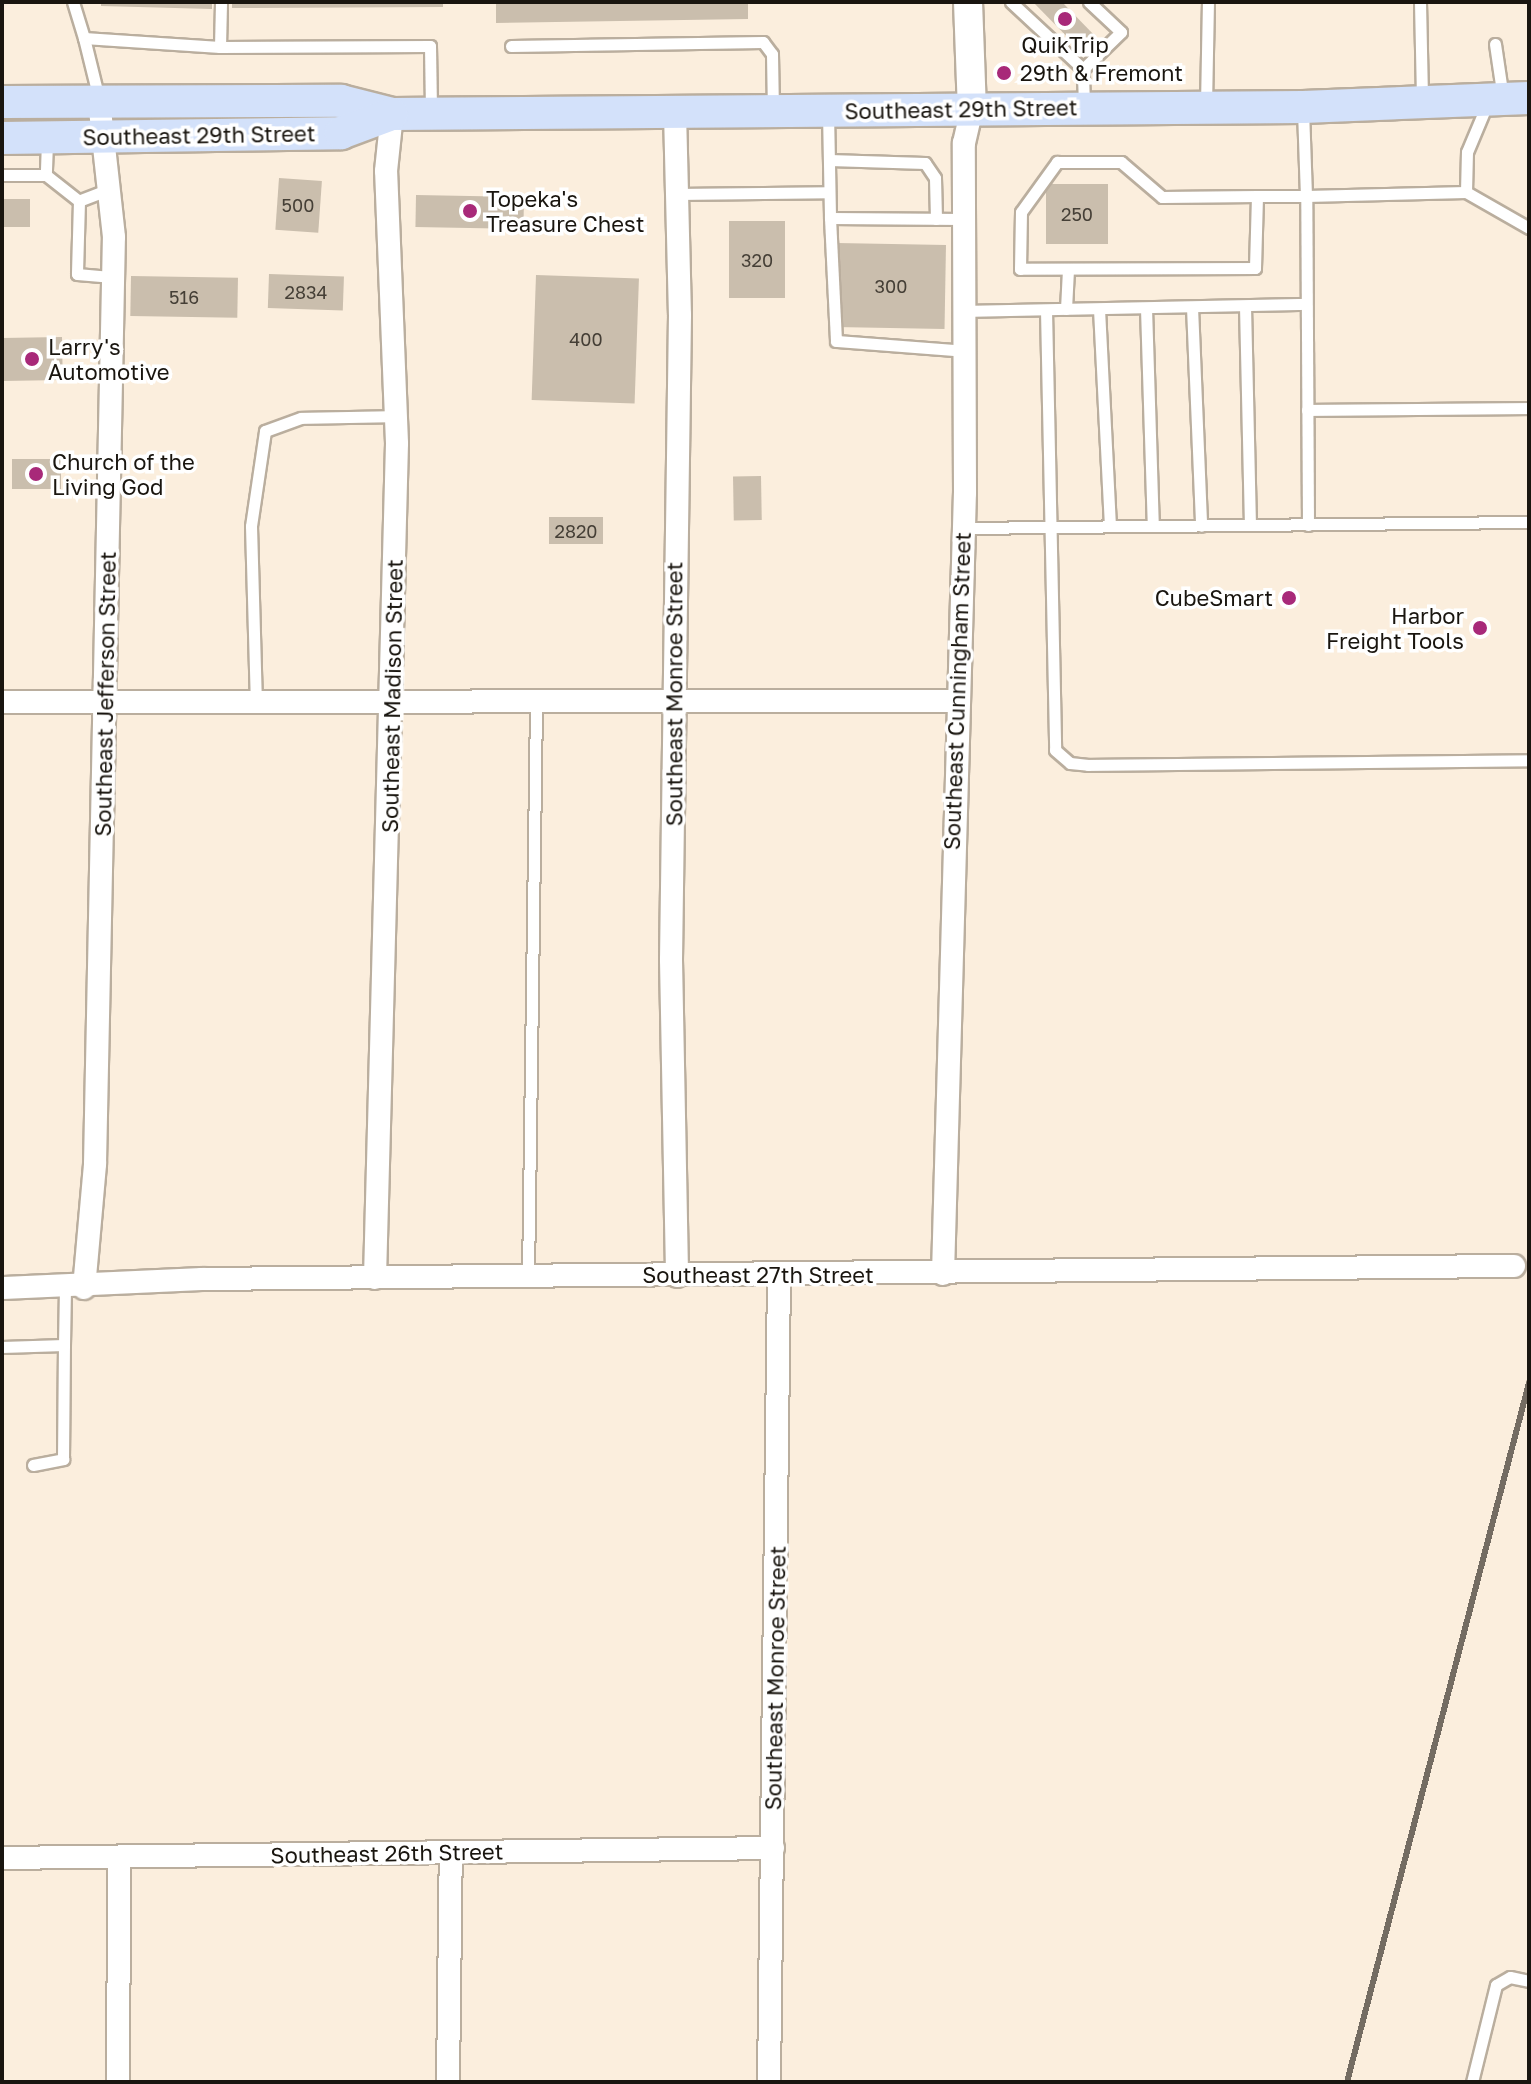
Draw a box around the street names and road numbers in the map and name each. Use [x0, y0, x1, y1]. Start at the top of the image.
street label: Southeast 29th Street [844, 94, 1078, 124]
street label: Southeast 29th Street [82, 120, 316, 150]
street label: Southeast Cunningham Street [938, 531, 976, 851]
street label: Southeast Jefferson Street [89, 551, 121, 837]
street label: Southeast Madison Street [376, 559, 408, 833]
street label: Southeast Monroe Street [661, 562, 687, 826]
street label: Southeast 27th Street [642, 1262, 874, 1288]
street label: Southeast Monroe Street [759, 1545, 791, 1811]
street label: Southeast 26th Street [270, 1838, 504, 1868]

